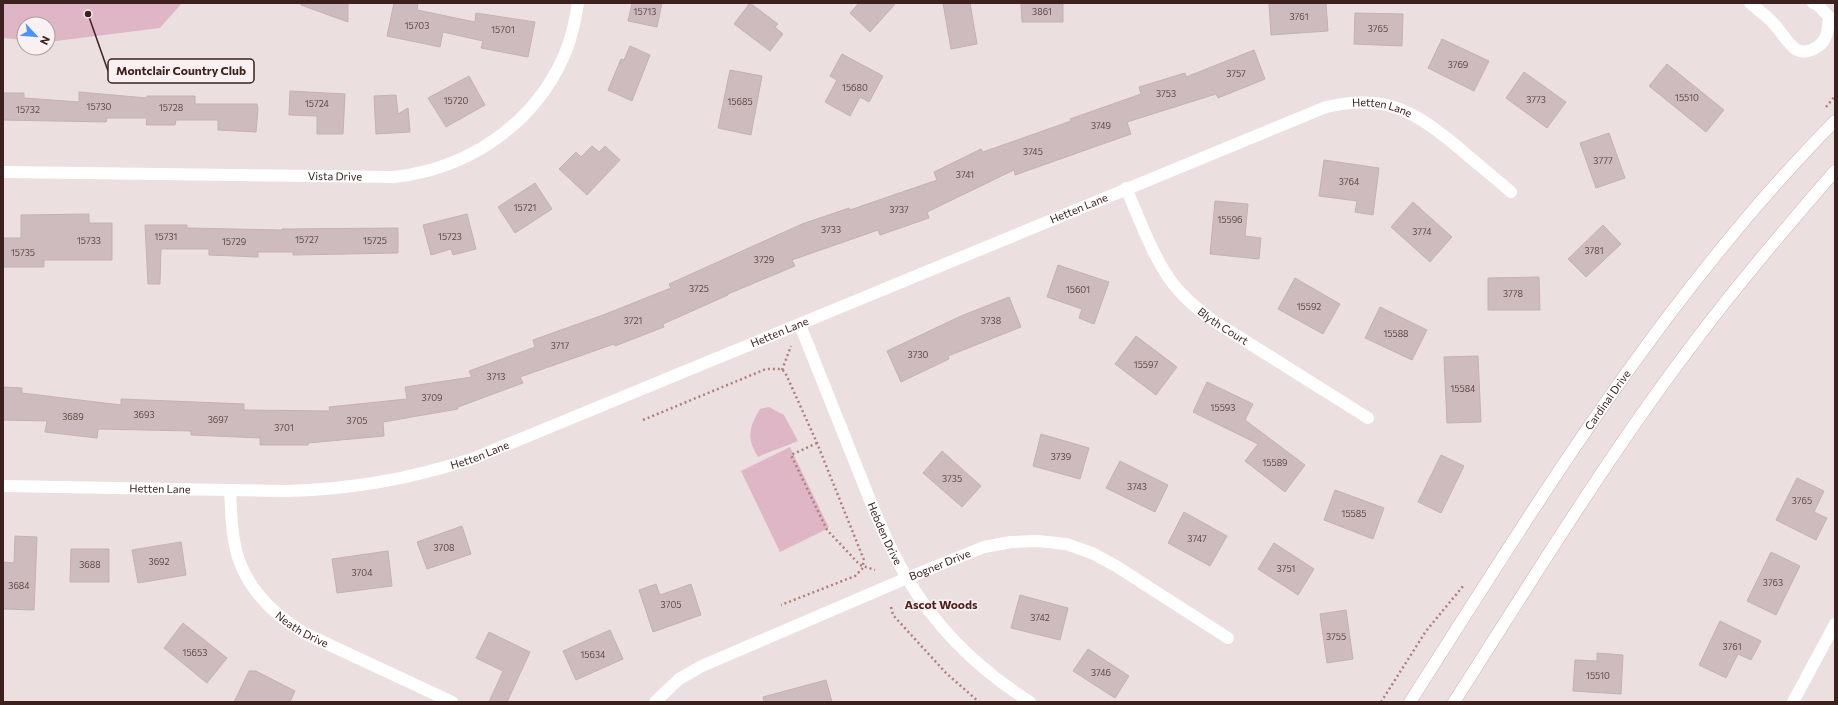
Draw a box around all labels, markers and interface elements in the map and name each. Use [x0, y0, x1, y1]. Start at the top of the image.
house number: 15713 [634, 6, 656, 17]
house number: 3861 [1032, 6, 1052, 17]
house number: 3761 [1289, 11, 1309, 22]
north arrow [16, 16, 56, 56]
house number: 15703 [405, 20, 429, 31]
house number: 3765 [1368, 23, 1388, 34]
house number: 15701 [491, 24, 515, 35]
text: N [38, 34, 53, 47]
callout: Montclair Country Club [108, 59, 254, 83]
house number: 3769 [1448, 59, 1468, 70]
text: Montclair Country Club [116, 63, 246, 77]
house number: 3757 [1226, 68, 1246, 79]
house number: 15680 [842, 82, 868, 93]
house number: 3753 [1156, 88, 1176, 99]
house number: 15510 [1675, 92, 1699, 103]
house number: 3773 [1526, 94, 1546, 105]
house number: 15720 [444, 95, 468, 106]
street label: Hetten Lane [1352, 95, 1414, 120]
house number: 15685 [727, 96, 753, 107]
house number: 15724 [305, 98, 330, 109]
house number: 15730 [87, 101, 112, 112]
house number: 15728 [159, 102, 183, 113]
house number: 15732 [16, 104, 40, 115]
house number: 3749 [1091, 120, 1111, 131]
house number: 3745 [1023, 146, 1043, 157]
house number: 3777 [1593, 155, 1613, 166]
street label: Vista Drive [308, 169, 362, 183]
house number: 3741 [956, 169, 974, 180]
house number: 3764 [1339, 176, 1360, 187]
street label: Hetten Lane [1048, 190, 1110, 226]
house number: 15721 [514, 202, 536, 213]
house number: 3737 [889, 204, 909, 215]
house number: 15596 [1217, 214, 1243, 225]
house number: 3733 [821, 224, 841, 235]
house number: 3774 [1412, 226, 1432, 237]
house number: 15731 [155, 231, 177, 242]
house number: 15723 [438, 231, 462, 242]
house number: 15727 [295, 234, 319, 245]
house number: 15733 [77, 235, 101, 246]
house number: 15725 [363, 235, 387, 246]
house number: 15729 [222, 236, 246, 247]
house number: 3781 [1584, 245, 1604, 256]
house number: 15735 [11, 247, 35, 258]
house number: 3729 [754, 254, 774, 265]
house number: 3725 [689, 283, 709, 294]
house number: 15601 [1066, 284, 1090, 295]
house number: 3778 [1503, 288, 1523, 299]
house number: 15592 [1297, 301, 1321, 312]
street label: Blyth Court [1195, 304, 1251, 347]
street label: Hetten Lane [748, 314, 810, 349]
house number: 3721 [624, 315, 642, 326]
house number: 3738 [981, 315, 1001, 326]
house number: 15588 [1383, 328, 1409, 339]
house number: 3717 [551, 340, 569, 351]
house number: 3730 [908, 349, 929, 360]
house number: 15597 [1134, 359, 1158, 370]
street label: Cardinal Drive [1582, 367, 1633, 432]
house number: 3713 [487, 371, 505, 382]
house number: 15584 [1450, 383, 1476, 394]
house number: 3709 [421, 392, 443, 403]
house number: 15593 [1211, 402, 1235, 413]
house number: 3693 [133, 409, 155, 420]
house number: 3689 [62, 411, 84, 422]
house number: 3697 [208, 414, 229, 425]
house number: 3705 [347, 415, 367, 426]
house number: 3701 [274, 422, 294, 433]
street label: Hetten Lane [449, 438, 511, 471]
house number: 3739 [1051, 451, 1071, 462]
house number: 15589 [1262, 457, 1288, 468]
house number: 3735 [942, 473, 962, 484]
street label: Hetten Lane [129, 481, 191, 495]
house number: 3743 [1127, 481, 1147, 492]
house number: 3765 [1792, 495, 1812, 506]
street label: Hebden Drive [865, 500, 905, 567]
house number: 15585 [1342, 508, 1366, 519]
house number: 3747 [1187, 533, 1207, 544]
house number: 3708 [433, 542, 455, 553]
street label: Bogner Drive [907, 546, 972, 583]
house number: 3692 [149, 556, 169, 567]
house number: 3688 [79, 559, 101, 570]
house number: 3751 [1277, 563, 1295, 574]
house number: 3704 [351, 567, 373, 578]
house number: 3763 [1763, 577, 1783, 588]
house number: 3684 [8, 580, 30, 591]
district label: Ascot Woods [904, 597, 978, 611]
house number: 3705 [661, 599, 681, 610]
street label: Neath Drive [273, 608, 331, 650]
house number: 3742 [1030, 612, 1050, 623]
house number: 3755 [1326, 631, 1346, 642]
house number: 3761 [1722, 641, 1742, 652]
house number: 15653 [183, 647, 207, 658]
house number: 15634 [581, 649, 606, 660]
house number: 3746 [1091, 667, 1111, 678]
house number: 15510 [1586, 670, 1610, 681]

